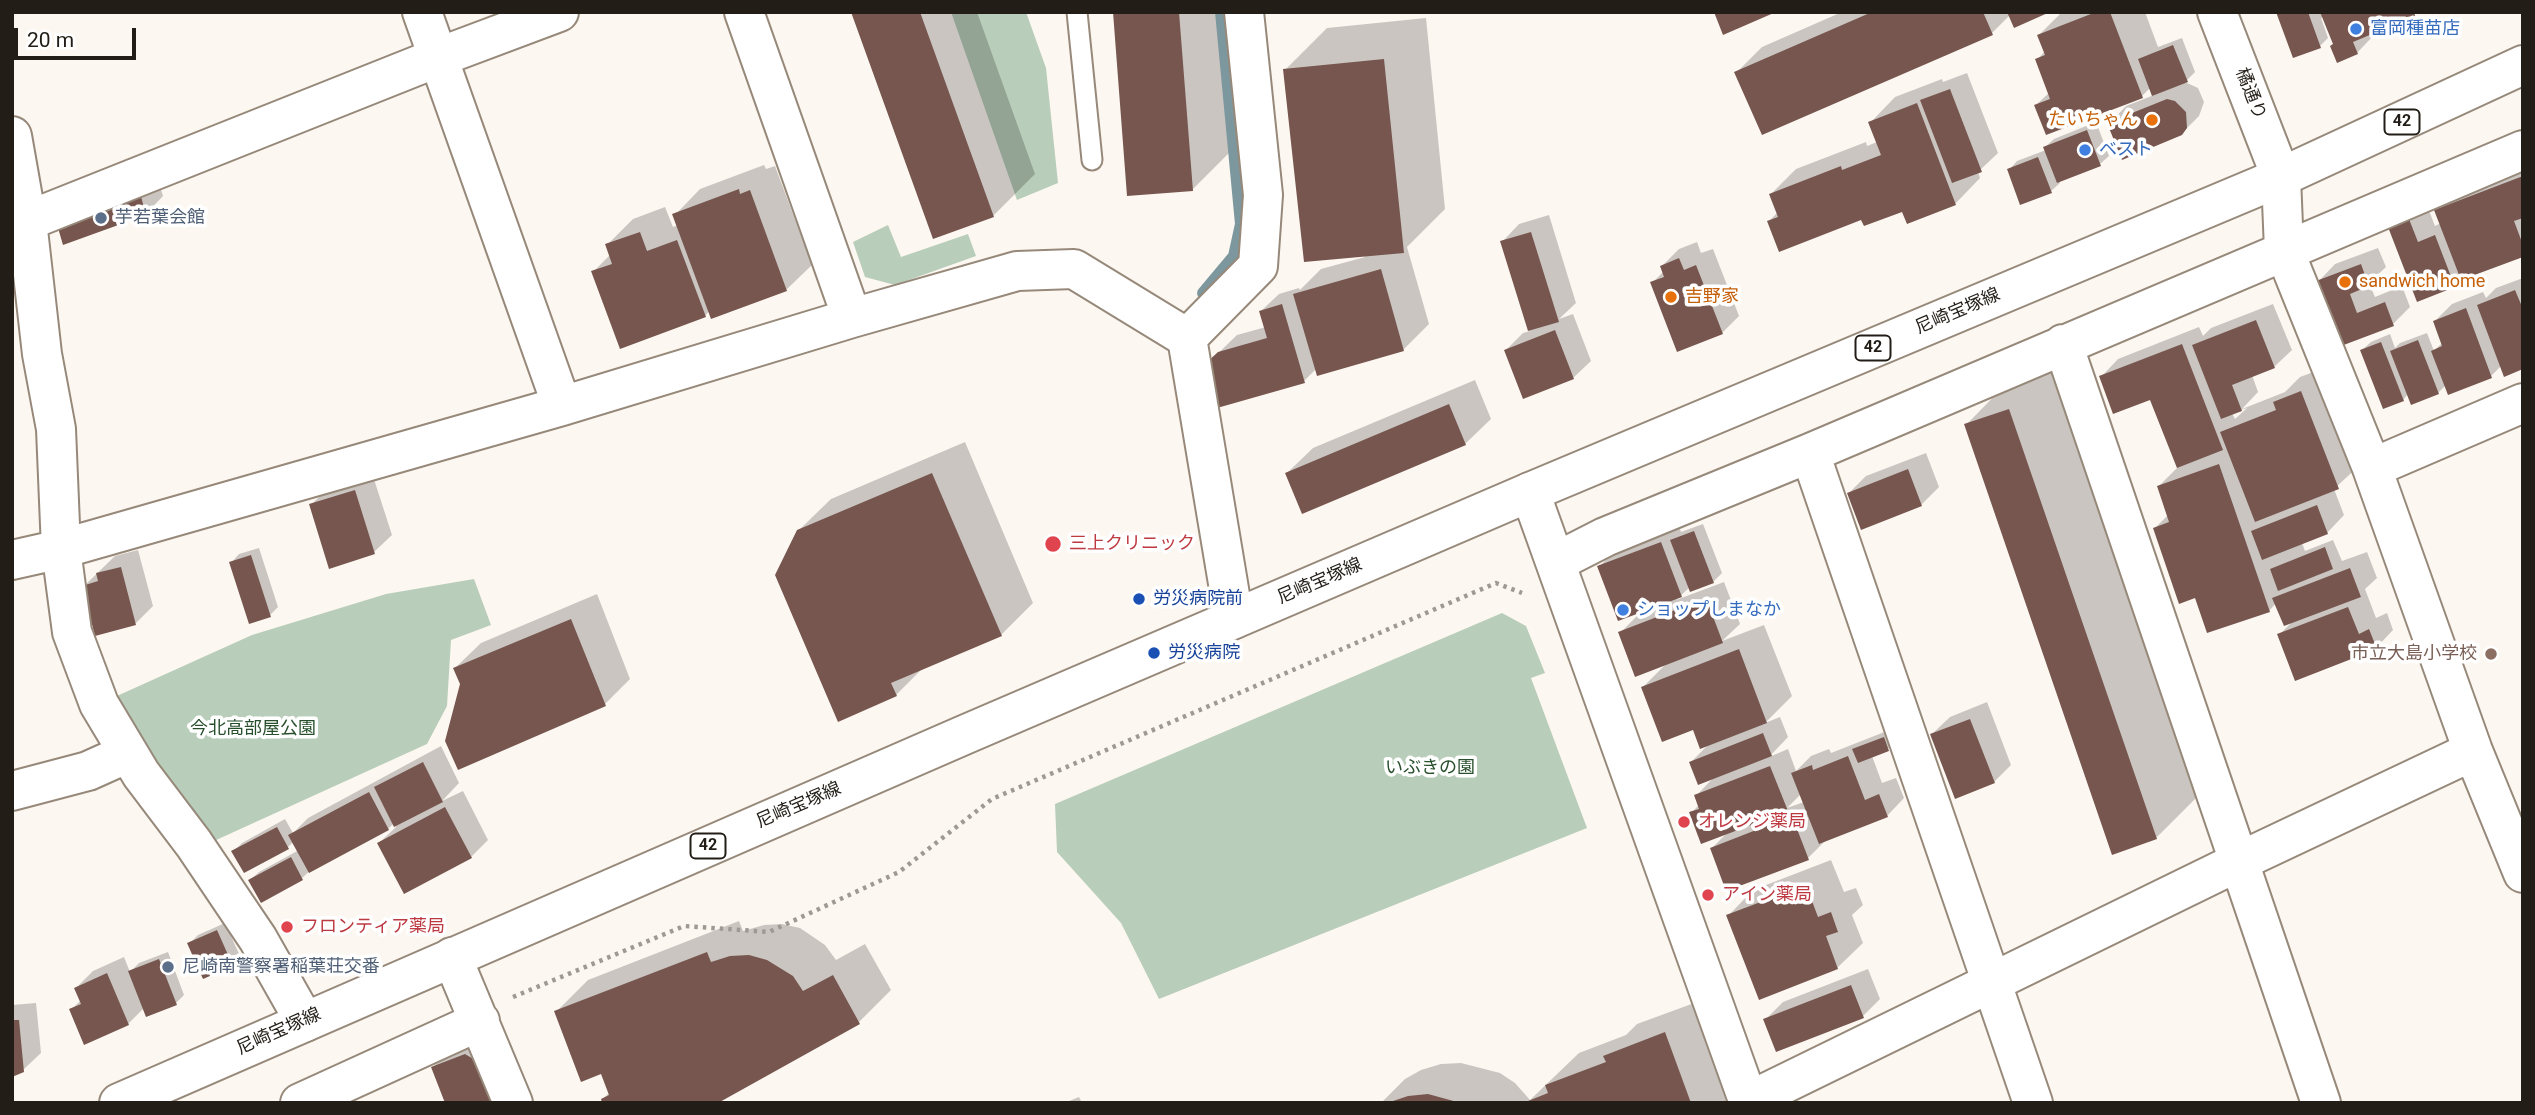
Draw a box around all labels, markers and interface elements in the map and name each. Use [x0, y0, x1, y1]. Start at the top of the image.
scale bar [18, 14, 140, 58]
place label: 富岡種苗店 [2370, 18, 2460, 40]
marker: 富岡種苗店 [2348, 21, 2364, 37]
text: 20 m [27, 28, 74, 52]
street label: 橘通り [2230, 65, 2270, 123]
place label: たいちゃん [2048, 109, 2138, 131]
road number: 42 [2384, 110, 2420, 134]
marker: たいちゃん [2144, 112, 2160, 128]
place label: ベスト [2099, 139, 2153, 161]
marker: ベスト [2077, 142, 2093, 158]
place label: 芋若葉会館 [115, 207, 205, 229]
marker: 芋若葉会館 [93, 210, 109, 226]
place label: sandwich home [2359, 271, 2485, 293]
marker: sandwich home [2337, 274, 2353, 290]
street label: 尼崎宝塚線 [1912, 284, 2004, 340]
place label: 吉野家 [1685, 286, 1739, 308]
marker: 吉野家 [1663, 289, 1679, 305]
road number: 42 [1856, 336, 1890, 360]
place label: 三上クリニック [1069, 533, 1195, 555]
marker: 三上クリニック [1043, 534, 1063, 554]
street label: 尼崎宝塚線 [1274, 554, 1366, 610]
place label: 労災病院前 [1153, 588, 1243, 610]
marker: 労災病院前 [1131, 591, 1147, 607]
place label: ショップしまなか [1637, 599, 1781, 621]
marker: ショップしまなか [1615, 602, 1631, 618]
place label: 労災病院 [1168, 642, 1240, 664]
place label: 市立大島小学校 [2351, 643, 2477, 665]
marker: 労災病院 [1146, 645, 1162, 661]
marker: 市立大島小学校 [2483, 646, 2499, 662]
park label: 今北高部屋公園 [190, 718, 316, 740]
park label: いぶきの園 [1385, 757, 1475, 779]
street label: 尼崎宝塚線 [753, 778, 845, 834]
place label: オレンジ薬局 [1698, 811, 1806, 833]
marker: オレンジ薬局 [1676, 814, 1692, 830]
road number: 42 [690, 834, 726, 859]
place label: アイン薬局 [1722, 884, 1812, 906]
marker: アイン薬局 [1700, 887, 1716, 903]
place label: フロンティア薬局 [301, 916, 445, 938]
marker: フロンティア薬局 [279, 919, 295, 935]
place label: 尼崎南警察署稲葉荘交番 [182, 956, 380, 978]
marker: 尼崎南警察署稲葉荘交番 [160, 959, 176, 975]
street label: 尼崎宝塚線 [233, 1004, 325, 1060]

